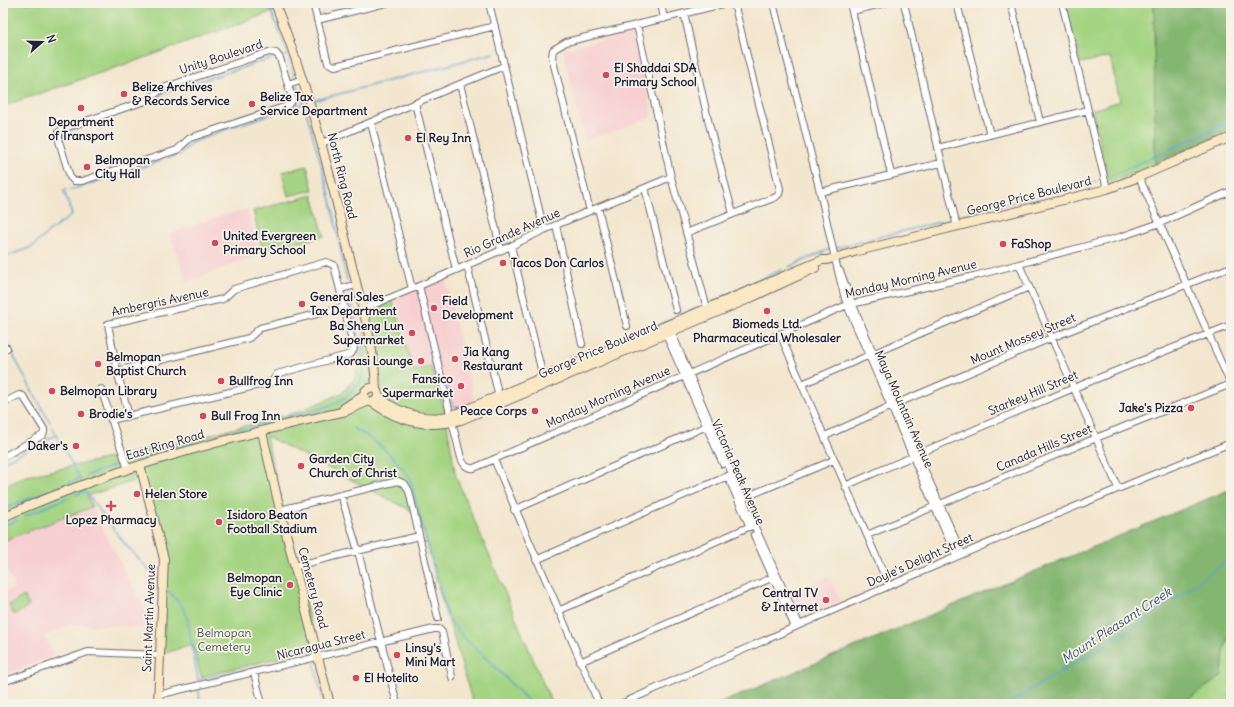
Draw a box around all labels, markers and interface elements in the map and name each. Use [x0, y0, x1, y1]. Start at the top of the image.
north arrow [22, 22, 62, 62]
text: N [44, 33, 59, 45]
street label: Unity Boulevard [177, 36, 264, 77]
place label: El Shaddai SDA Primary School [614, 60, 697, 90]
marker: El Shaddai SDA Primary School [601, 70, 611, 80]
place label: Belize Archives & Records Service [132, 79, 230, 108]
marker: Belize Archives & Records Service [119, 89, 129, 99]
place label: Belize Tax Service Department [260, 89, 368, 119]
marker: Belize Tax Service Department [247, 99, 257, 109]
marker: Department of Transport [76, 103, 86, 113]
place label: Department of Transport [48, 114, 115, 144]
place label: El Rey Inn [416, 130, 471, 146]
street label: North Ring Road [324, 131, 360, 221]
marker: El Rey Inn [403, 133, 413, 143]
place label: Belmopan City Hall [95, 152, 150, 182]
marker: Belmopan City Hall [82, 162, 92, 172]
street label: George Price Boulevard [965, 173, 1093, 218]
street label: Rio Grande Avenue [461, 205, 562, 260]
place label: United Evergreen Primary School [223, 228, 316, 258]
place label: FaShop [1011, 236, 1051, 252]
marker: United Evergreen Primary School [210, 238, 220, 248]
marker: FaShop [998, 239, 1008, 249]
place label: Tacos Don Carlos [511, 255, 604, 270]
street label: Monday Morning Avenue [844, 256, 978, 301]
marker: Tacos Don Carlos [498, 258, 508, 268]
street label: Ambergris Avenue [110, 284, 210, 319]
place label: General Sales Tax Department [310, 289, 398, 319]
place label: Field Development [442, 293, 514, 323]
marker: General Sales Tax Department [297, 299, 307, 309]
marker: Field Development [429, 303, 439, 313]
marker: Biomeds Ltd. Pharmaceutical Wholesaler [762, 306, 772, 316]
street label: Mount Mossey Street [968, 310, 1078, 367]
place label: Biomeds Ltd. Pharmaceutical Wholesaler [693, 316, 841, 345]
place label: Ba Sheng Lun Supermarket [330, 318, 405, 348]
street label: George Price Boulevard [536, 318, 660, 381]
marker: Ba Sheng Lun Supermarket [407, 328, 417, 338]
place label: Jia Kang Restaurant [463, 344, 524, 373]
street label: Maya Mountain Avenue [872, 348, 937, 470]
place label: Belmopan Baptist Church [106, 349, 186, 379]
place label: Korasi Lounge [336, 353, 414, 369]
marker: Jia Kang Restaurant [450, 354, 460, 364]
marker: Korasi Lounge [416, 356, 426, 366]
marker: Belmopan Baptist Church [93, 359, 103, 369]
street label: Monday Morning Avenue [543, 362, 672, 431]
street label: Starkey Hill Street [986, 367, 1080, 418]
place label: Fansico Supermarket [382, 371, 454, 401]
place label: Bullfrog Inn [229, 373, 293, 389]
marker: Bullfrog Inn [216, 376, 226, 386]
marker: Fansico Supermarket [456, 381, 466, 391]
place label: Belmopan Library [60, 383, 157, 399]
marker: Belmopan Library [47, 386, 57, 396]
place label: Jake's Pizza [1119, 400, 1183, 415]
place label: Peace Corps [460, 403, 528, 419]
marker: Jake's Pizza [1186, 403, 1196, 413]
place label: Brodie's [89, 406, 133, 421]
marker: Peace Corps [530, 406, 540, 416]
place label: Bull Frog Inn [211, 408, 281, 424]
marker: Brodie's [76, 409, 86, 419]
marker: Bull Frog Inn [198, 411, 208, 421]
street label: Victoria Peak Avenue [708, 417, 768, 527]
street label: Canada Hills Street [994, 421, 1094, 474]
street label: East Ring Road [124, 426, 206, 463]
place label: Daker's [28, 438, 69, 453]
marker: Daker's [71, 441, 81, 451]
place label: Garden City Church of Christ [309, 451, 398, 480]
marker: Garden City Church of Christ [296, 461, 306, 471]
place label: Helen Store [145, 486, 208, 501]
marker: Helen Store [132, 489, 142, 499]
marker: Lopez Pharmacy [106, 501, 116, 511]
place label: Isidoro Beaton Football Stadium [227, 507, 317, 536]
place label: Lopez Pharmacy [65, 512, 157, 528]
marker: Isidoro Beaton Football Stadium [214, 517, 224, 527]
street label: Doyle's Delight Street [864, 529, 975, 590]
street label: Cemetery Road [295, 545, 332, 630]
street label: Saint Martin Avenue [139, 564, 158, 672]
place label: Belmopan Eye Clinic [227, 570, 282, 600]
marker: Belmopan Eye Clinic [285, 580, 295, 590]
water label: Mount Pleasant Creek [1058, 583, 1176, 667]
place label: Central TV & Internet [761, 585, 819, 614]
marker: Central TV & Internet [821, 595, 831, 605]
park label: Belmopan Cemetery [197, 625, 252, 654]
street label: Nicaragua Street [275, 626, 367, 663]
place label: Linsy's Mini Mart [405, 640, 456, 669]
marker: Linsy's Mini Mart [392, 650, 402, 660]
place label: El Hotelito [364, 670, 419, 685]
marker: El Hotelito [351, 673, 361, 683]

